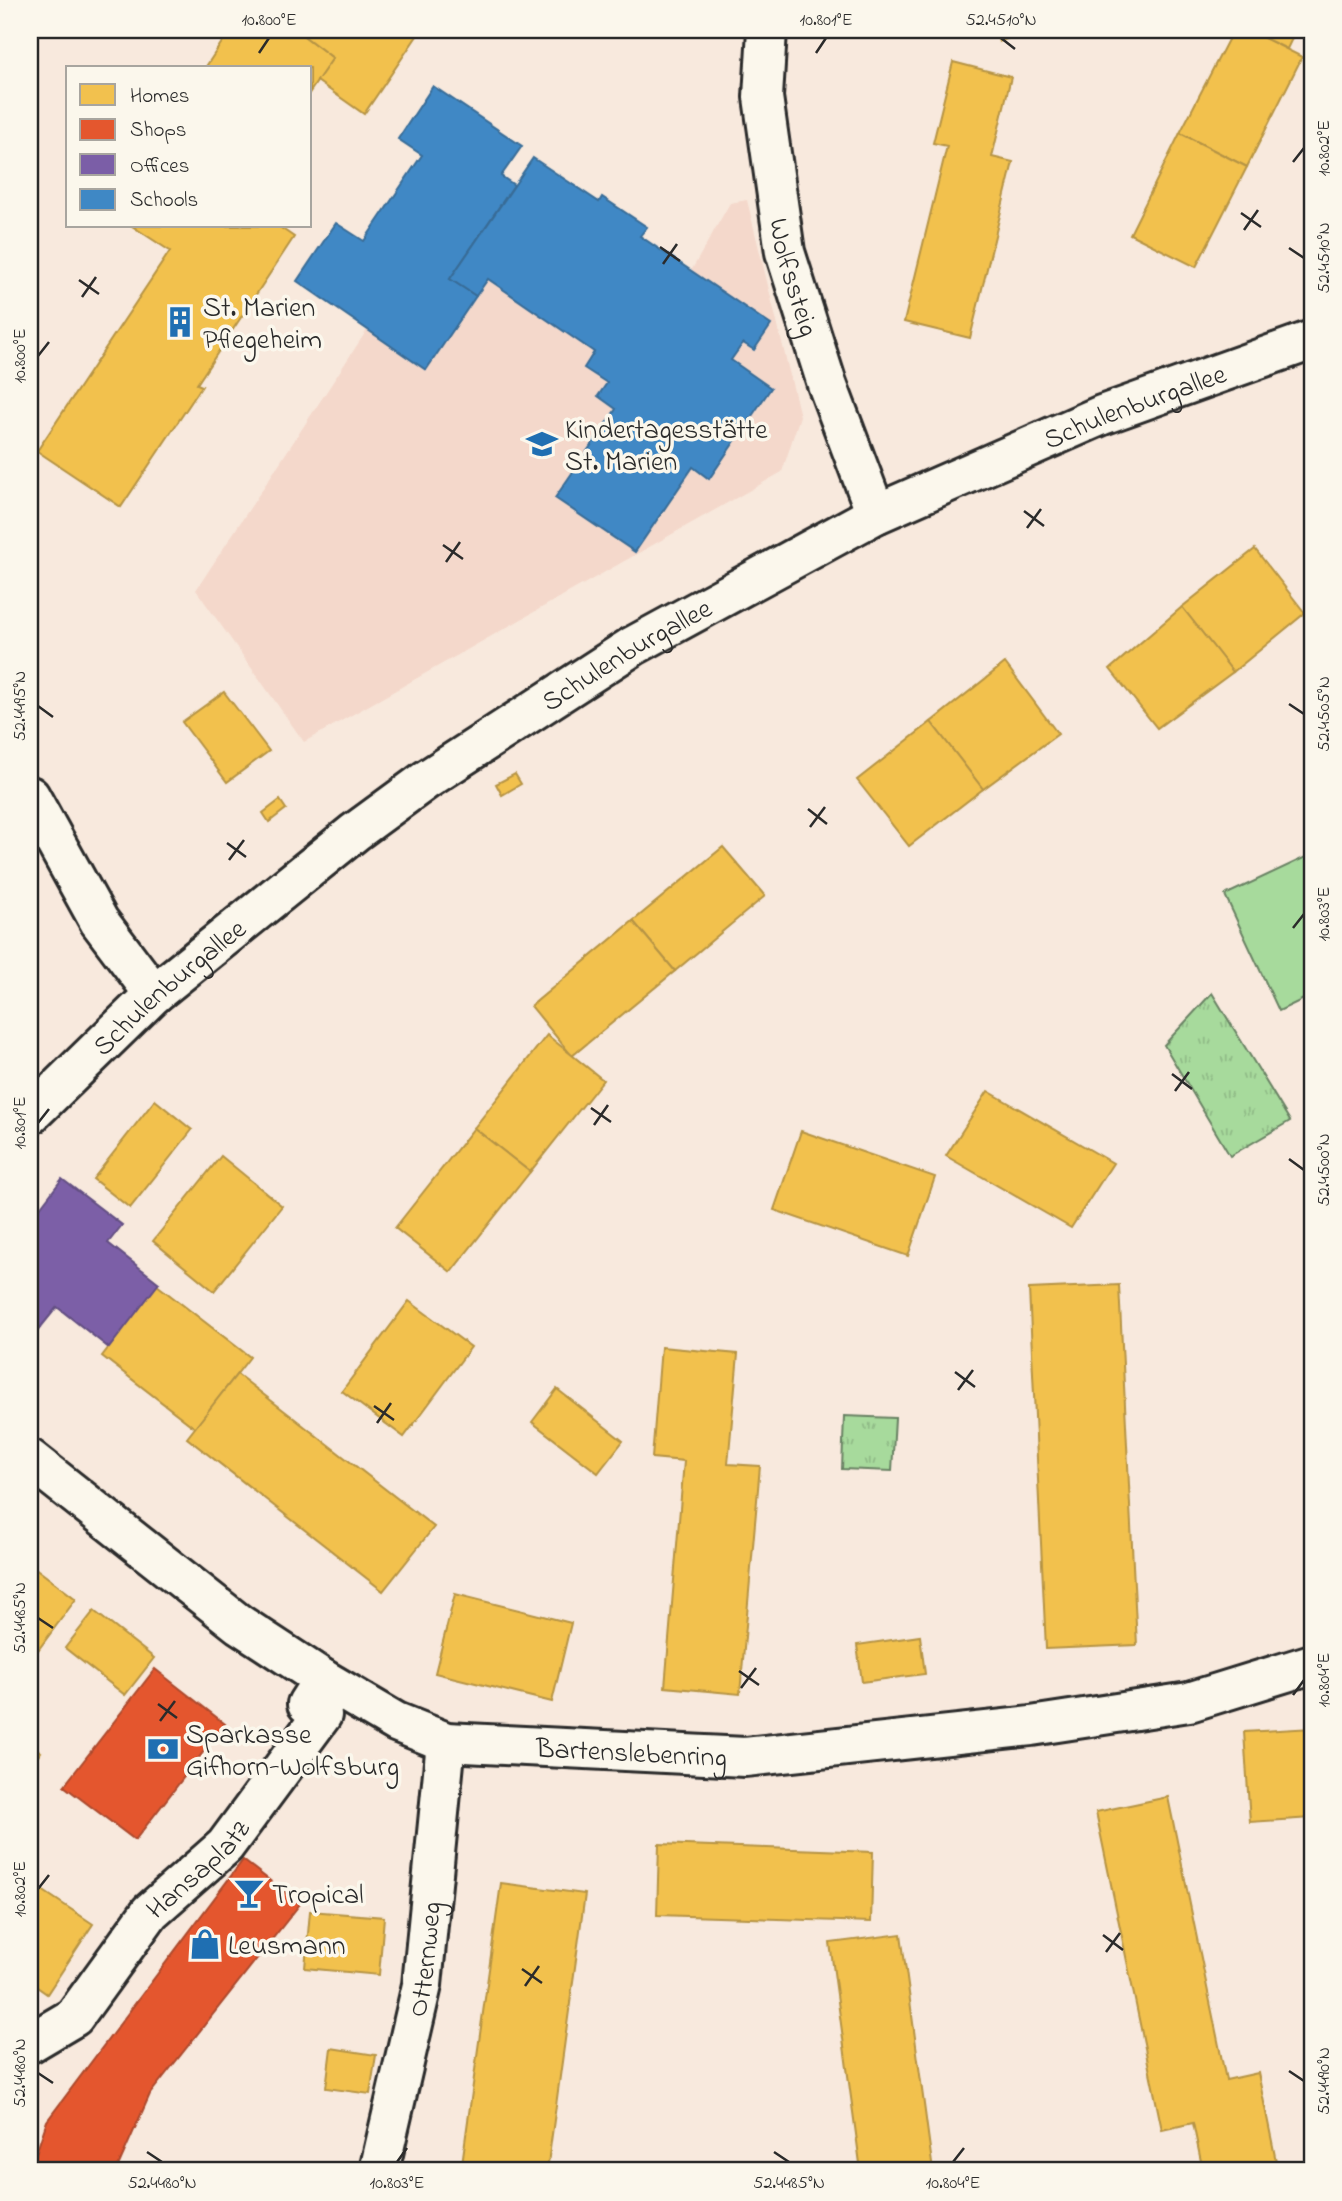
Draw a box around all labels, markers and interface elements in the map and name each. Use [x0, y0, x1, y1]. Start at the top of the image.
text: 10.800°E [241, 8, 297, 34]
text: 10.801°E [799, 8, 853, 34]
text: 52.4510°N [965, 8, 1037, 34]
legend [66, 66, 312, 228]
text: Homes [130, 82, 190, 112]
text: Shops [130, 116, 187, 146]
text: 10.802°E [1312, 120, 1338, 176]
text: Offices [130, 152, 189, 182]
text: Schools [130, 186, 198, 216]
street label: Wolfssteig [756, 216, 828, 342]
text: 52.4510°N [1312, 222, 1338, 294]
place label: St. Marien Pflegeheim [203, 289, 322, 362]
building icon: St. Marien Pflegeheim [163, 305, 197, 339]
text: 10.800°E [8, 328, 34, 384]
street label: Schulenburgallee [1038, 355, 1233, 462]
place label: Kindertagesstätte St. Marien [565, 411, 768, 484]
school or university icon: Kindertagesstätte St. Marien [525, 427, 559, 461]
street label: Schulenburgallee [535, 590, 721, 724]
text: 52.4495°N [8, 671, 34, 741]
text: 52.4505°N [1312, 676, 1338, 752]
text: 10.803°E [1312, 886, 1338, 941]
street label: Schulenburgallee [85, 910, 257, 1067]
text: 10.801°E [8, 1096, 34, 1150]
text: 52.4500°N [1312, 1133, 1338, 1207]
text: 52.4485°N [8, 1582, 34, 1654]
text: 10.804°E [1312, 1652, 1338, 1707]
place label: Sparkasse Gifhorn-Wolfsburg [186, 1716, 399, 1789]
street label: Bartenslebenring [534, 1729, 728, 1780]
bank icon: Sparkasse Gifhorn-Wolfsburg [146, 1732, 180, 1766]
street label: Hansaplatz [138, 1812, 262, 1931]
text: 10.802°E [8, 1861, 34, 1917]
bar icon: Tropical [232, 1876, 266, 1910]
place label: Tropical [272, 1876, 364, 1917]
street label: Otternweg [398, 1900, 454, 2021]
shop icon: Leusmann [188, 1927, 222, 1961]
place label: Leusmann [228, 1927, 346, 1968]
text: 52.4480°N [8, 2038, 34, 2108]
text: 52.4490°N [1312, 2047, 1338, 2115]
text: 52.4480°N [127, 2171, 197, 2197]
text: 10.803°E [370, 2171, 425, 2197]
text: 52.4485°N [753, 2171, 825, 2197]
text: 10.804°E [926, 2171, 981, 2197]

